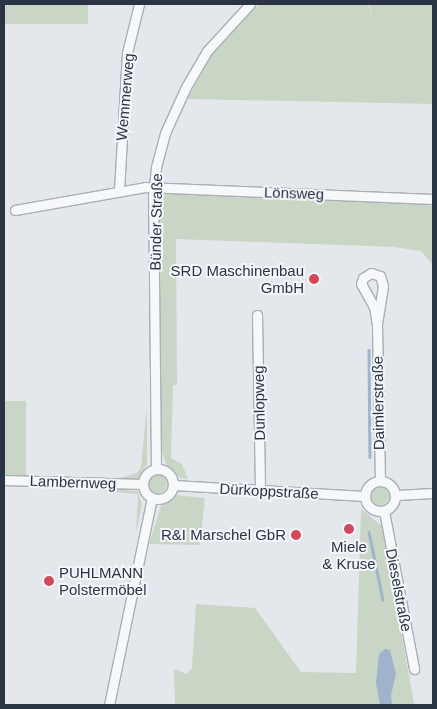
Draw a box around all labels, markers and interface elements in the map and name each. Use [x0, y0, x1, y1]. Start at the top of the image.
street label: Wemmerweg [112, 52, 138, 142]
street label: Bünder Straße [146, 173, 166, 271]
street label: Lönsweg [264, 183, 324, 203]
place label: SRD Maschinenbau GmbH [171, 261, 304, 296]
marker: SRD Maschinenbau GmbH [308, 273, 320, 285]
street label: Daimlerstraße [368, 356, 388, 450]
street label: Dunlopweg [249, 365, 269, 441]
street label: Lambernweg [29, 471, 117, 493]
street label: Dürkoppstraße [219, 479, 319, 503]
marker: Miele & Kruse [343, 523, 355, 535]
place label: R&I Marschel GbR [161, 526, 286, 544]
marker: R&I Marschel GbR [290, 529, 302, 541]
place label: Miele & Kruse [322, 537, 376, 572]
street label: Dieselstraße [382, 547, 416, 633]
place label: PUHLMANN Polstermöbel [59, 563, 147, 598]
marker: PUHLMANN Polstermöbel [43, 575, 55, 587]

